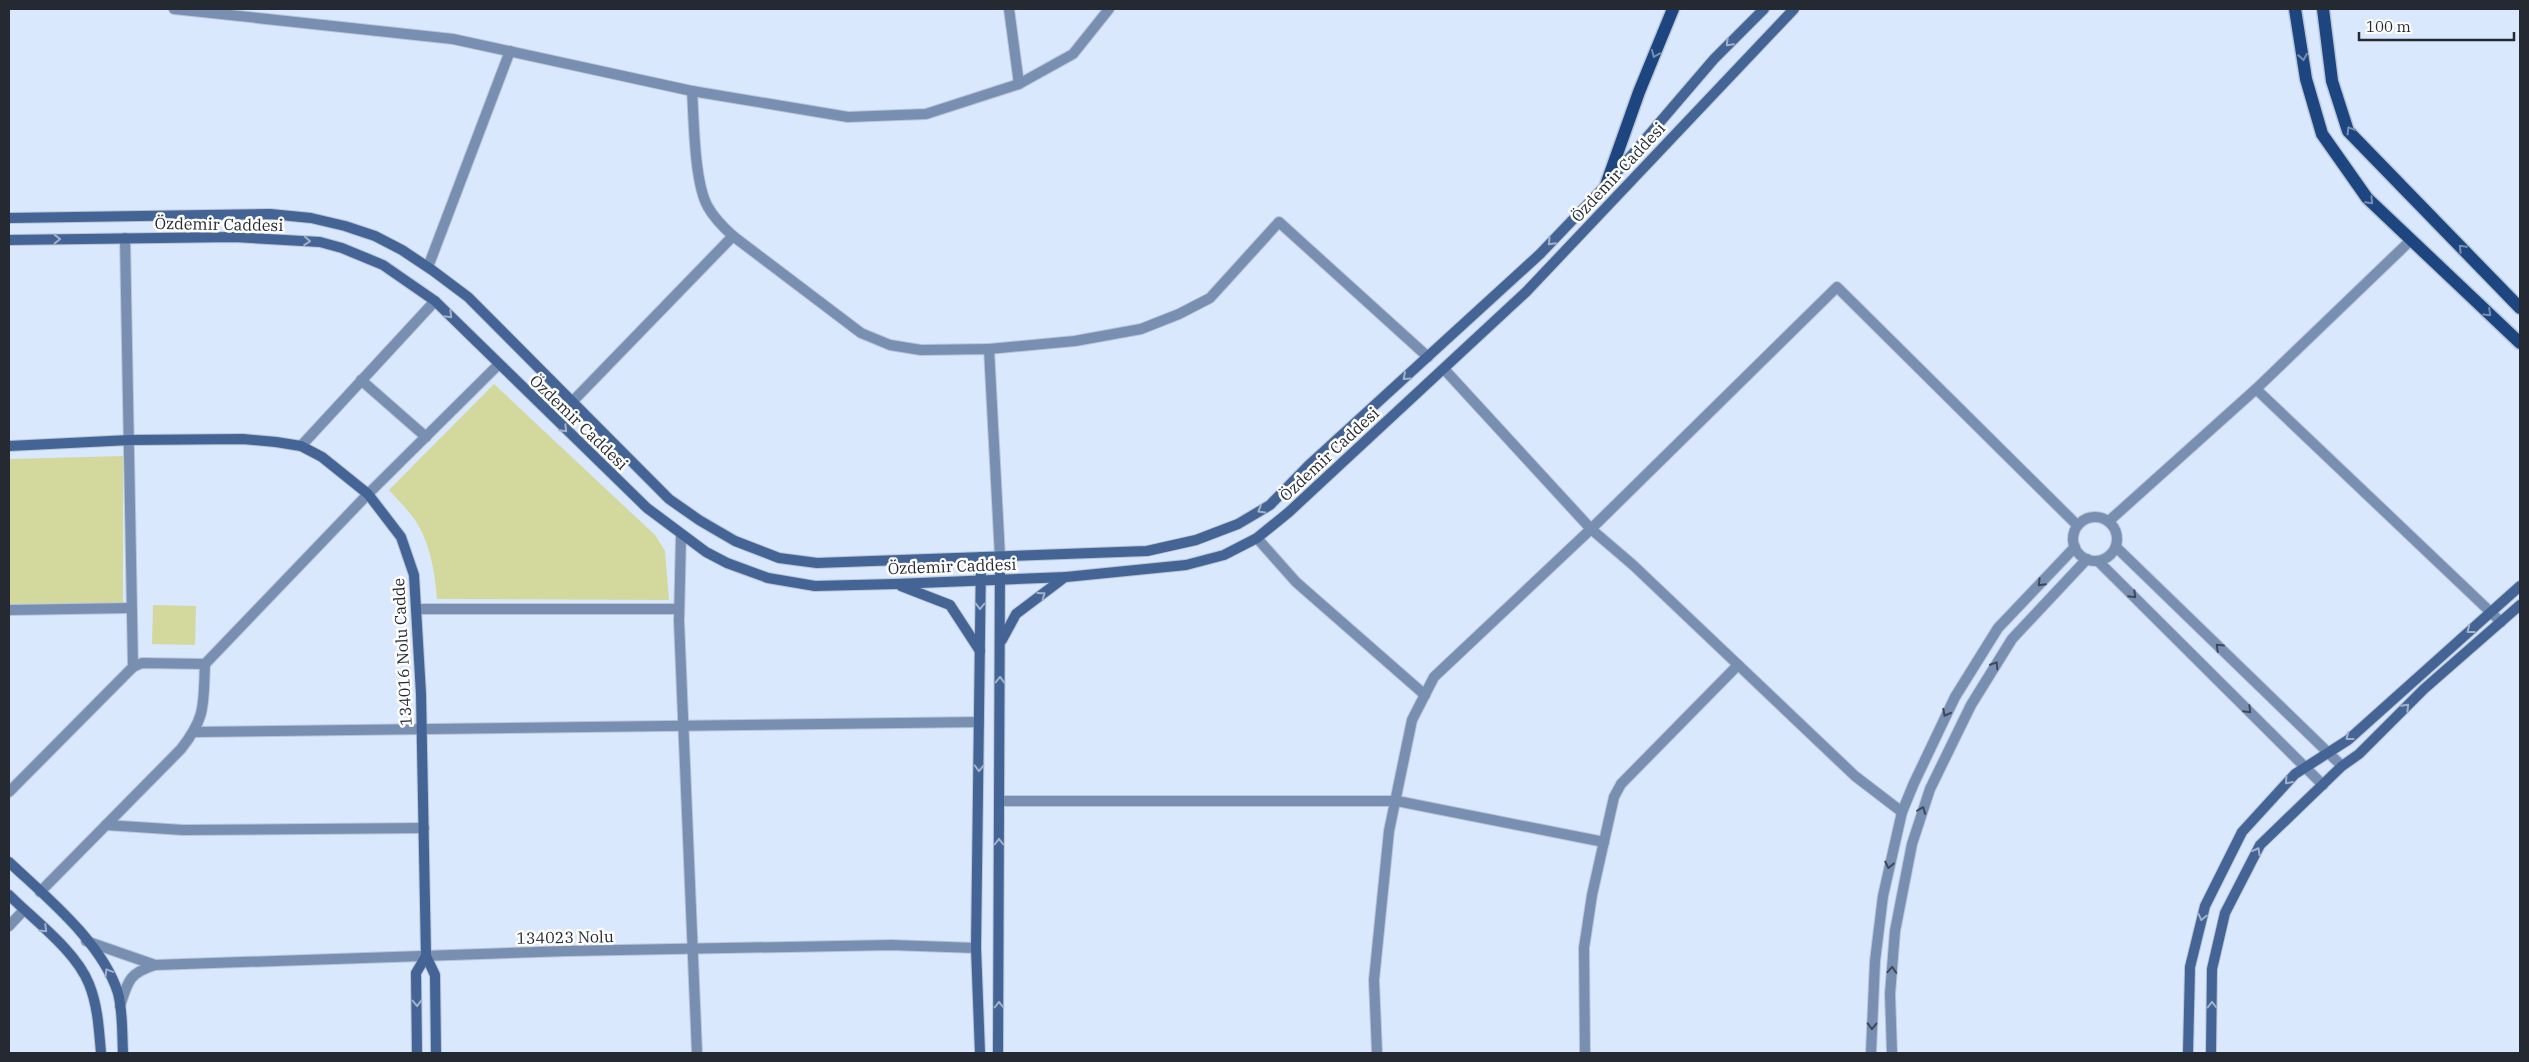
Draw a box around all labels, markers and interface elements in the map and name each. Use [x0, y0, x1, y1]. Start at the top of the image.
scale bar [2359, 10, 2514, 42]
text: 100 m [2366, 17, 2411, 36]
one-way arrow [1726, 37, 1735, 46]
one-way arrow [1650, 49, 1661, 58]
one-way arrow [2297, 53, 2307, 61]
street label: Özdemir Caddesi [1567, 118, 1669, 226]
one-way arrow [2346, 126, 2356, 135]
one-way arrow [2364, 195, 2373, 204]
street label: Özdemir Caddesi [154, 213, 284, 235]
one-way arrow [54, 234, 62, 244]
one-way arrow [304, 236, 312, 247]
one-way arrow [1548, 237, 1557, 246]
one-way arrow [2459, 244, 2468, 253]
one-way arrow [2482, 307, 2491, 316]
one-way arrow [443, 309, 452, 318]
street label: Özdemir Caddesi [526, 370, 632, 474]
one-way arrow [1403, 371, 1412, 380]
street label: Özdemir Caddesi [1275, 403, 1383, 505]
one-way arrow [559, 423, 568, 432]
one-way arrow [1258, 504, 1267, 514]
street label: Özdemir Caddesi [887, 554, 1017, 578]
one-way arrow [2038, 577, 2047, 586]
street label: 134016 Nolu Cadde [388, 578, 416, 726]
one-way arrow [2127, 589, 2136, 598]
one-way arrow [1036, 592, 1045, 600]
one-way arrow [975, 602, 986, 610]
one-way arrow [2467, 624, 2476, 633]
one-way arrow [2216, 644, 2225, 653]
one-way arrow [1988, 662, 1998, 671]
one-way arrow [995, 675, 1005, 683]
one-way arrow [2242, 704, 2251, 713]
one-way arrow [2400, 704, 2409, 713]
one-way arrow [1942, 708, 1952, 717]
one-way arrow [2346, 732, 2355, 740]
one-way arrow [973, 764, 984, 772]
one-way arrow [2285, 776, 2294, 785]
one-way arrow [1916, 806, 1926, 815]
one-way arrow [994, 838, 1004, 846]
one-way arrow [2250, 848, 2260, 857]
one-way arrow [1884, 860, 1895, 869]
one-way arrow [2197, 912, 2208, 921]
one-way arrow [38, 923, 47, 932]
street label: 134023 Nolu [516, 926, 614, 948]
one-way arrow [1886, 965, 1897, 973]
one-way arrow [104, 969, 114, 978]
one-way arrow [412, 999, 422, 1007]
one-way arrow [994, 1000, 1004, 1008]
one-way arrow [2207, 1000, 2217, 1008]
one-way arrow [1867, 1022, 1877, 1030]

